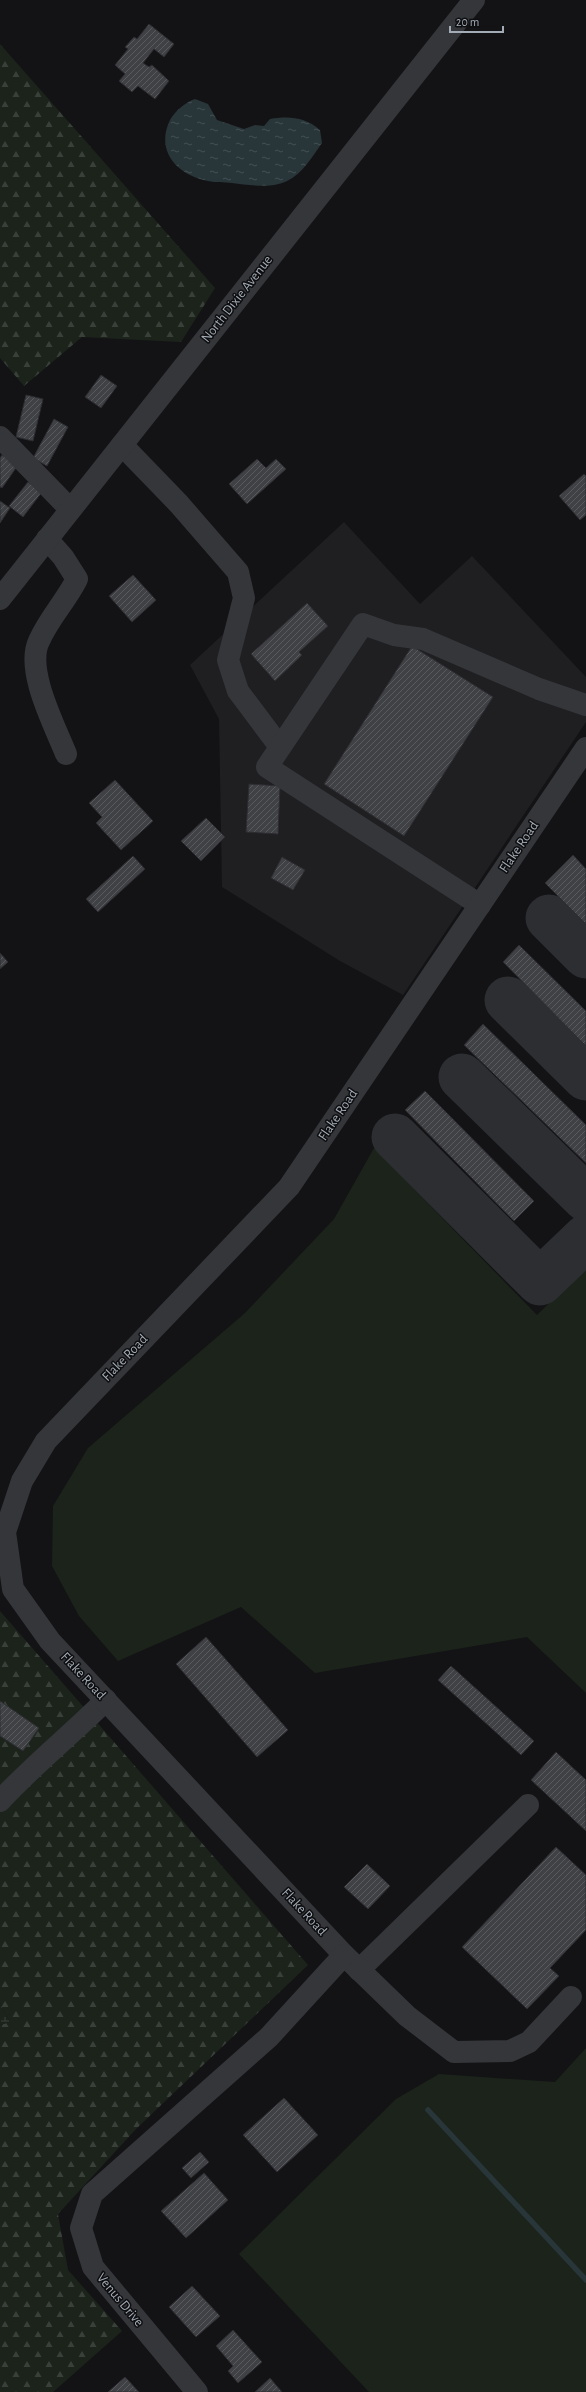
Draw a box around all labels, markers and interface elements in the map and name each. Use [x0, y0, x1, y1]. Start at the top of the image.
scale bar [450, 8, 503, 34]
text: 20 m [456, 16, 479, 28]
street label: North Dixie Avenue [199, 253, 275, 345]
street label: Flake Road [497, 819, 541, 875]
street label: Flake Road [316, 1087, 360, 1143]
street label: Flake Road [100, 1332, 150, 1384]
street label: Flake Road [58, 1650, 108, 1702]
street label: Flake Road [279, 1886, 329, 1938]
street label: Venus Drive [94, 2271, 146, 2329]

